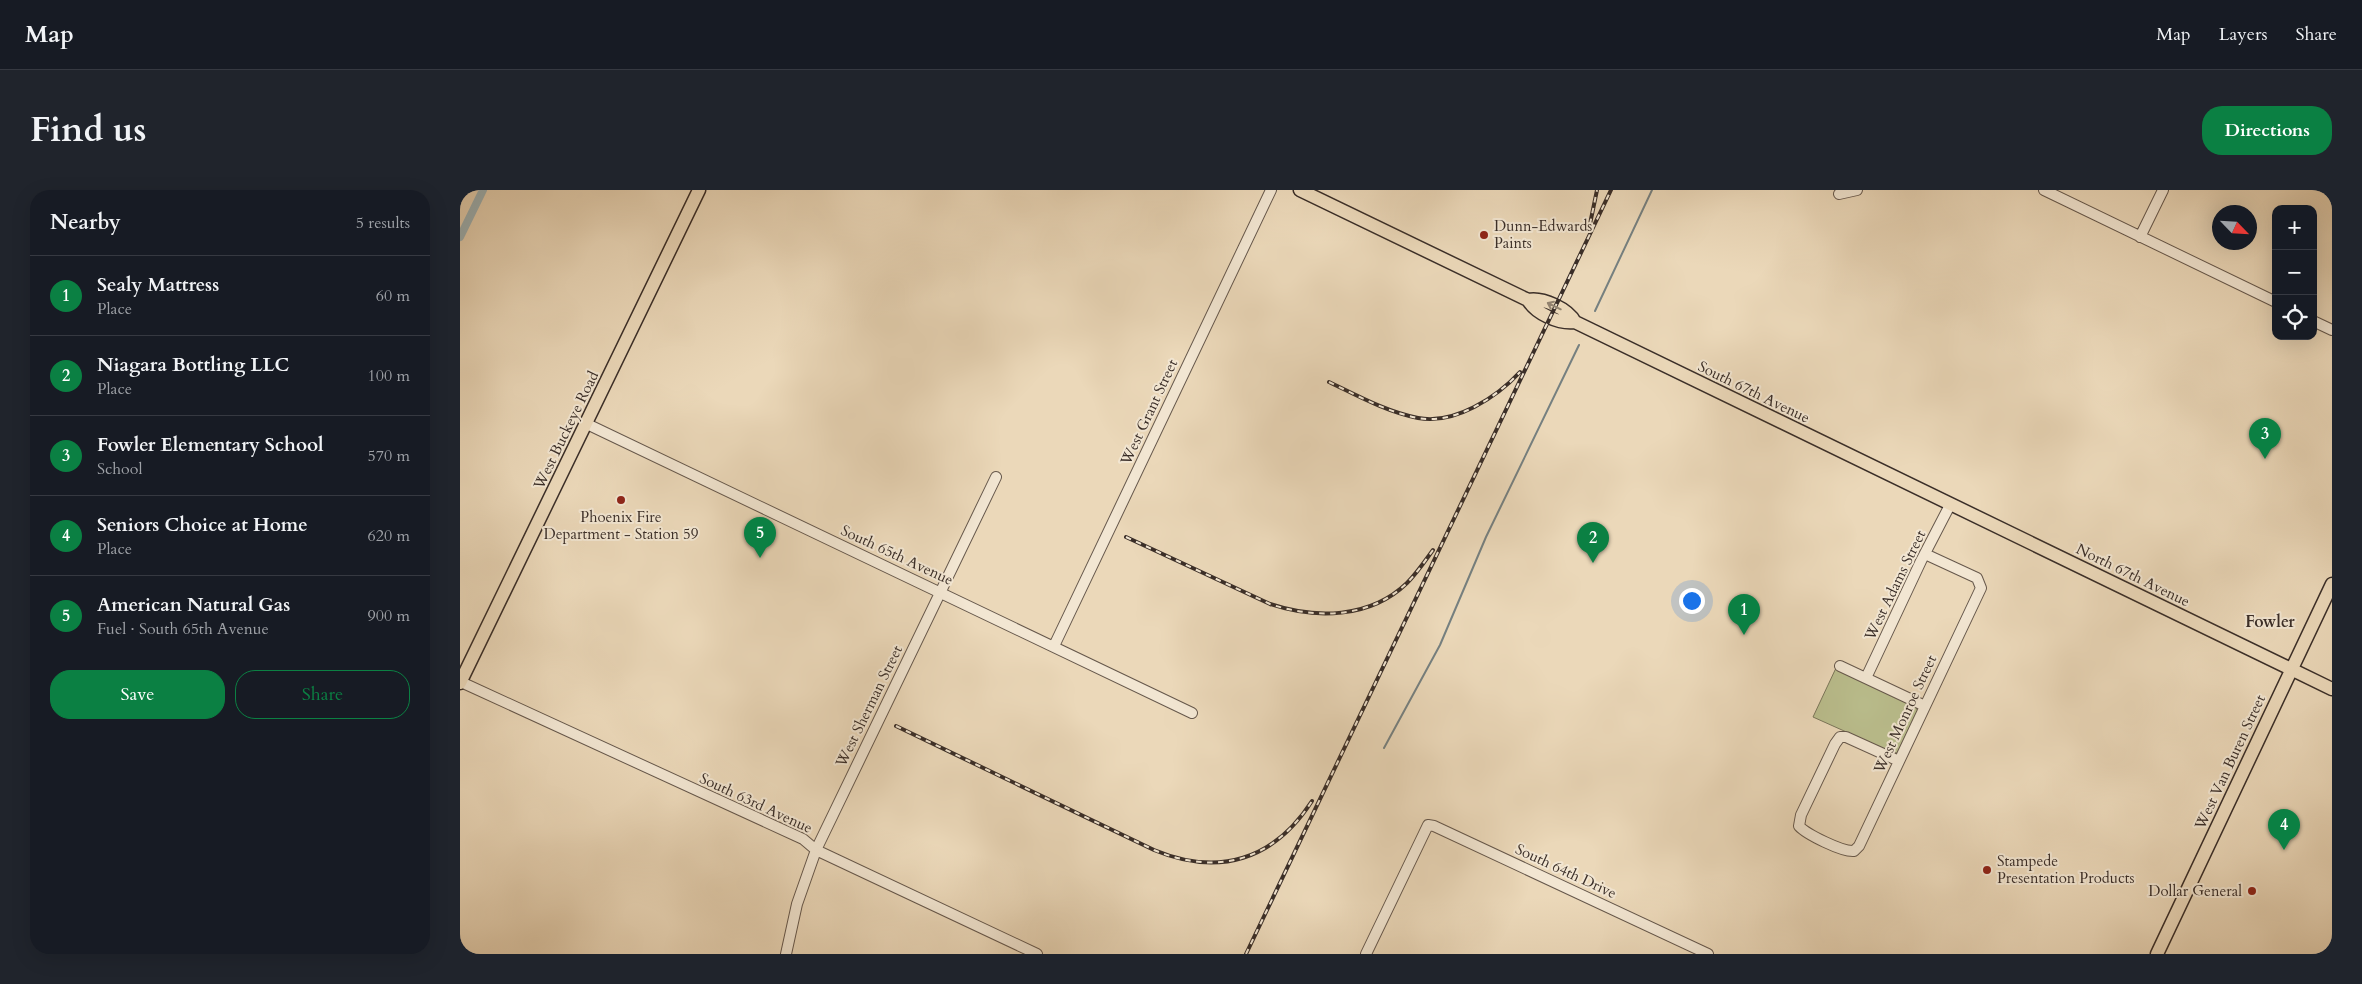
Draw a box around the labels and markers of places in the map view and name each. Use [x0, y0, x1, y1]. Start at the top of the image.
place label: Dunn-Edwards Paints [1494, 216, 1592, 253]
marker: Dunn-Edwards Paints [1478, 229, 1490, 241]
pin: 3 [2249, 418, 2281, 459]
marker: Phoenix Fire Department - Station 59 [615, 494, 627, 506]
place label: Phoenix Fire Department - Station 59 [544, 507, 699, 544]
pin: 5 [744, 517, 776, 558]
pin: 2 [1577, 522, 1609, 563]
pin: 1 [1728, 594, 1760, 635]
pin: 4 [2268, 809, 2300, 850]
place label: Stampede Presentation Products [1997, 851, 2135, 888]
marker: Stampede Presentation Products [1981, 864, 1993, 876]
place label: Dollar General [2148, 881, 2242, 901]
marker: Dollar General [2246, 885, 2258, 897]

